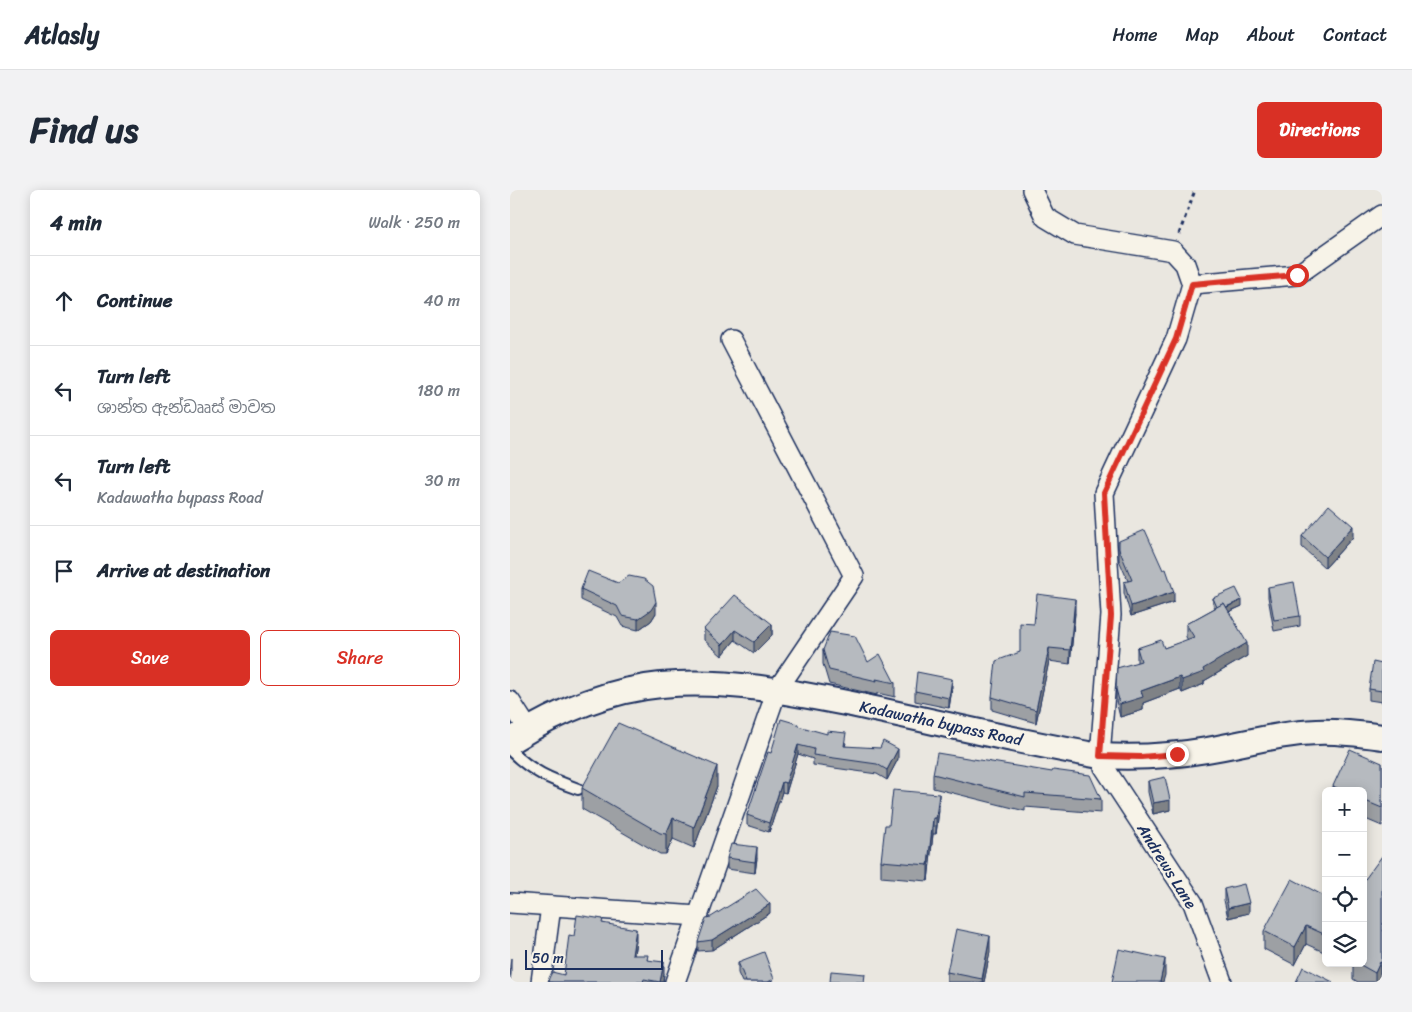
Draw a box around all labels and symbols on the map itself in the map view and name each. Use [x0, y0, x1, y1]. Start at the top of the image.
route start [1286, 264, 1309, 287]
street label: Kadawatha bypass Road [857, 692, 1027, 755]
route end [1166, 743, 1189, 766]
street label: Andrews Lane [1129, 816, 1205, 915]
scale bar [525, 947, 662, 970]

